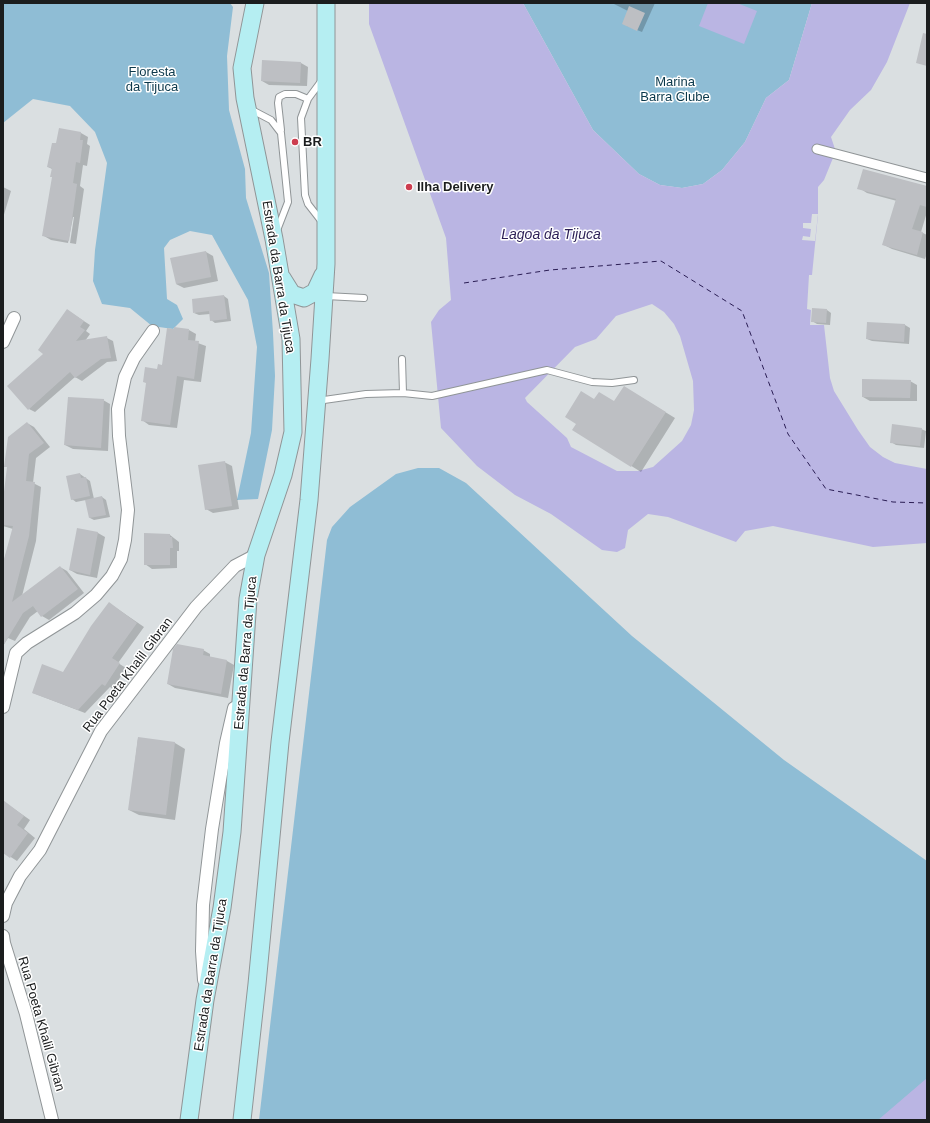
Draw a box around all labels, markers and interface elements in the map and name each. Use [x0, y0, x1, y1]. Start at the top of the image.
park label: Floresta da Tijuca [126, 64, 178, 95]
park label: Marina Barra Clube [640, 74, 710, 105]
place label: BR [303, 134, 322, 150]
marker: BR [290, 137, 300, 147]
place label: Ilha Delivery [417, 179, 494, 195]
marker: Ilha Delivery [404, 182, 414, 192]
street label: Estrada da Barra da Tijuca [258, 200, 298, 354]
water label: Lagoa da Tijuca [501, 227, 601, 243]
street label: Estrada da Barra da Tijuca [232, 576, 260, 730]
street label: Rua Poeta Khalil Gibran [80, 615, 176, 735]
street label: Estrada da Barra da Tijuca [191, 898, 231, 1052]
street label: Rua Poeta Khalil Gibran [14, 955, 68, 1093]

